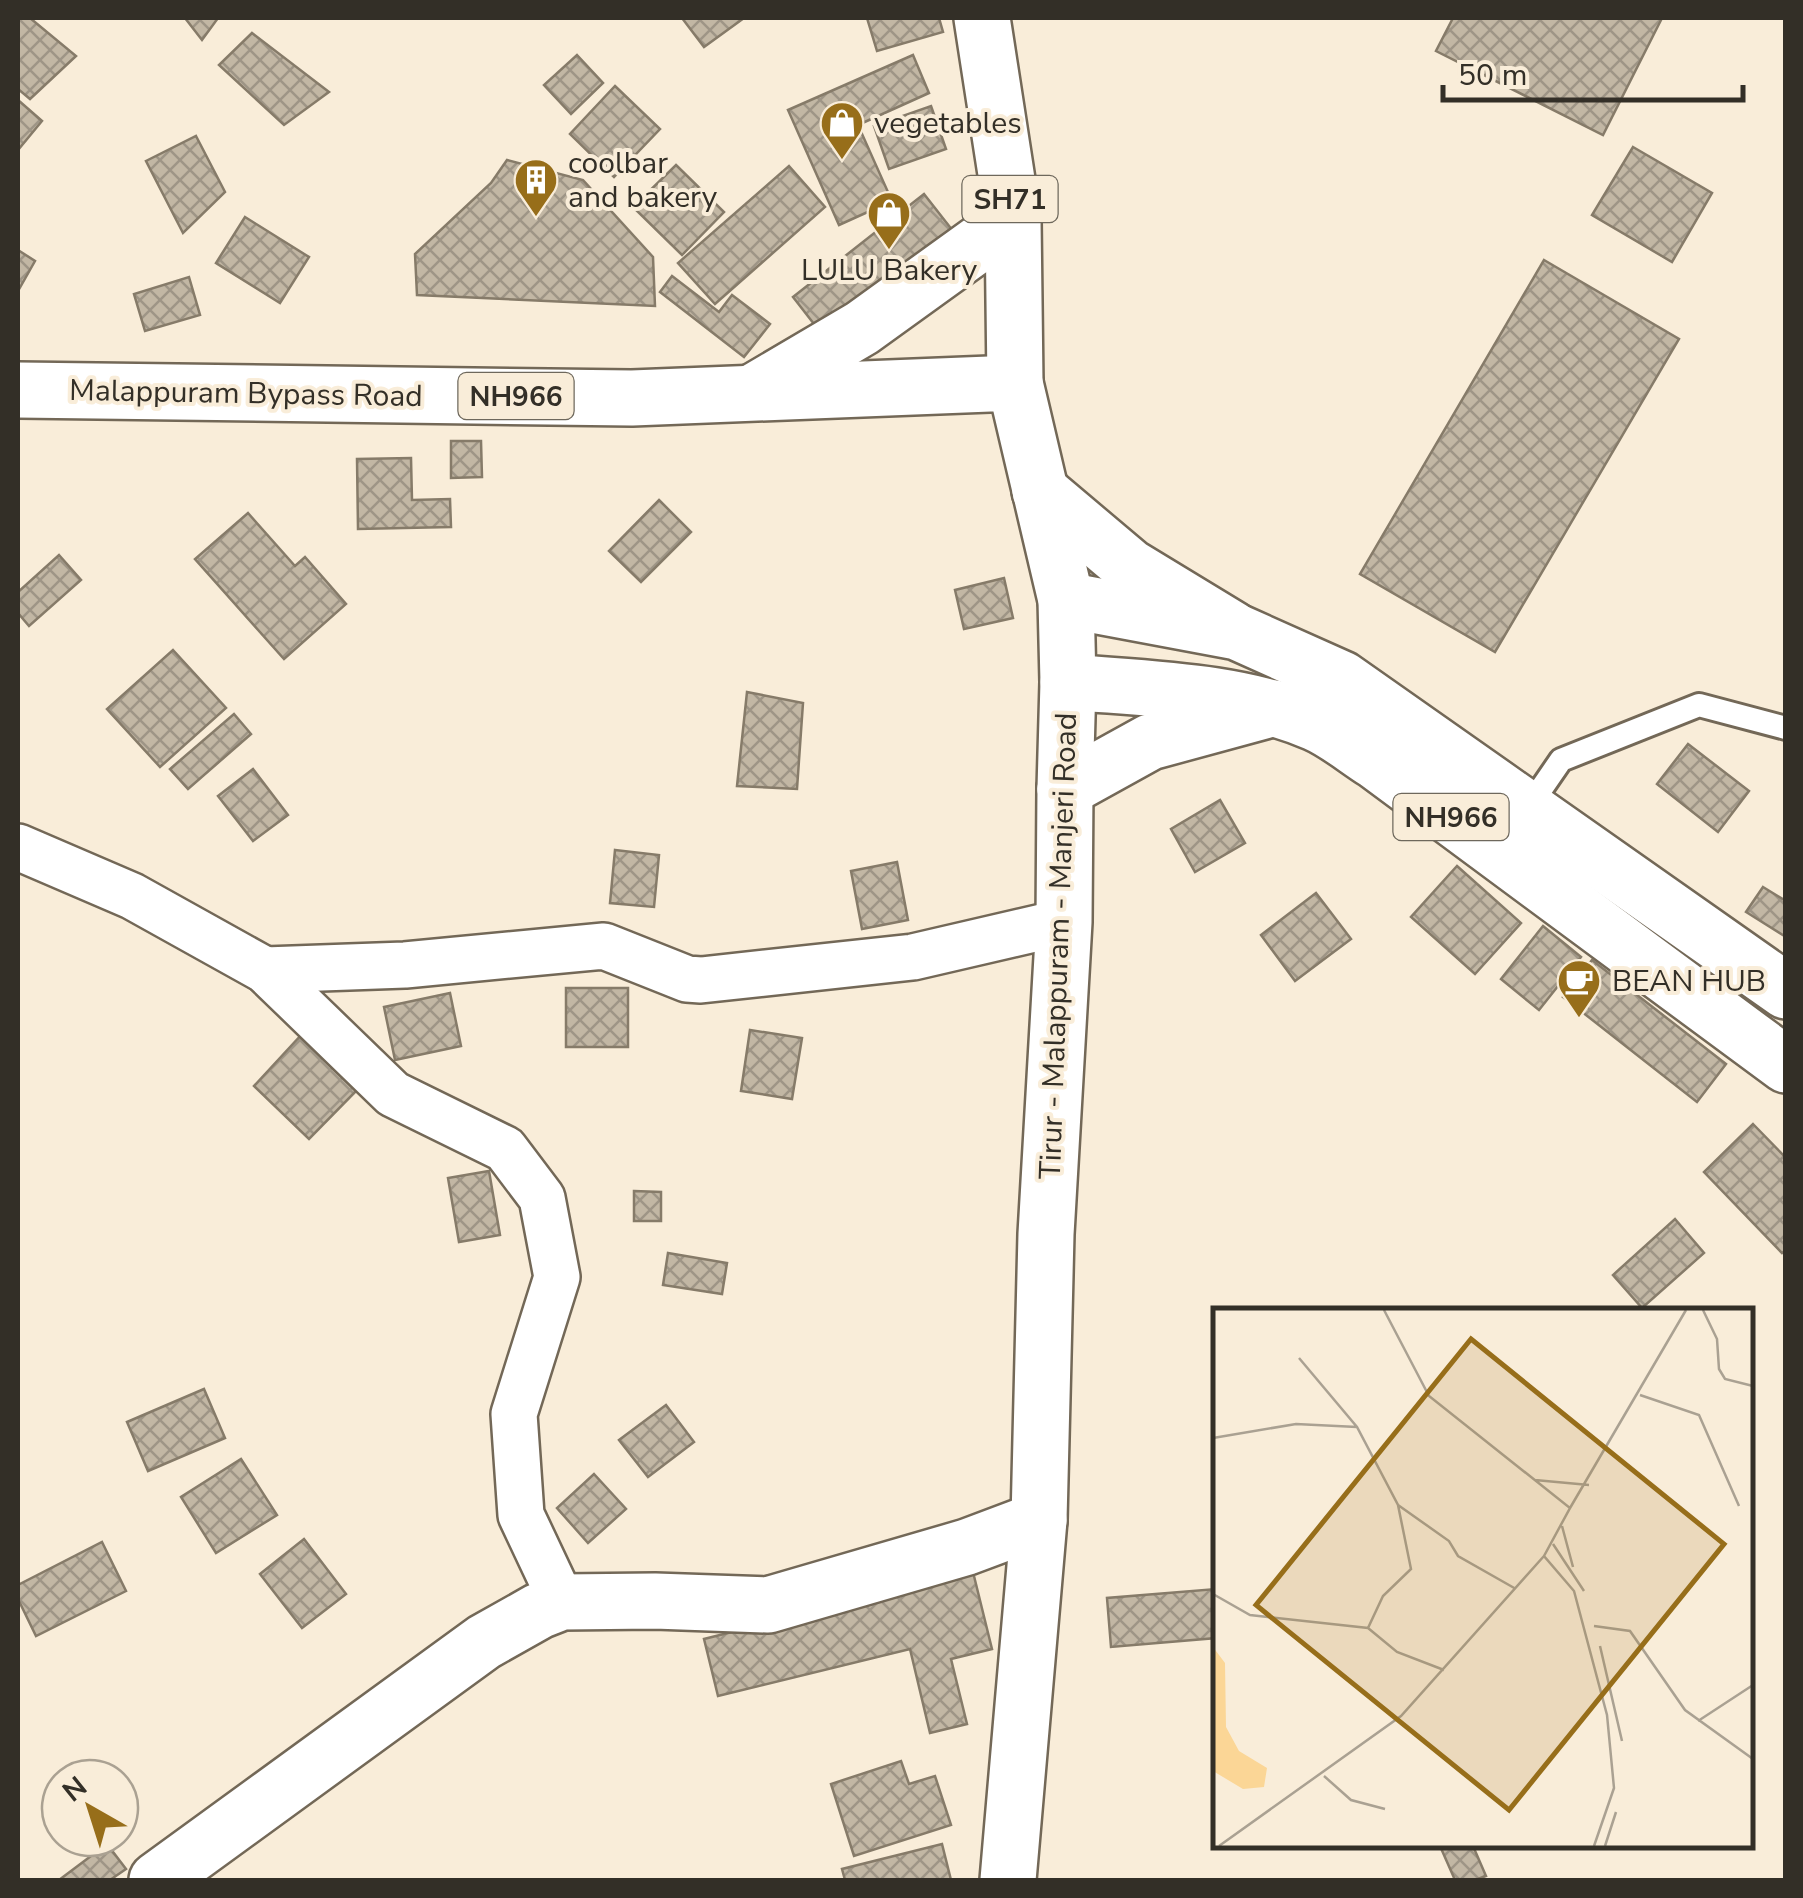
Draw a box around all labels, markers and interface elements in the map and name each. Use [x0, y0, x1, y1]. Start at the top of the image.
scale bar [1443, 40, 1743, 102]
text: 50 m [1458, 55, 1527, 96]
shop icon: vegetables [819, 100, 865, 161]
place label: vegetables [874, 103, 1022, 144]
place label: coolbar and bakery [568, 143, 718, 218]
building icon: coolbar and bakery [513, 157, 559, 218]
road number: SH71 [962, 176, 1058, 222]
shop icon: LULU Bakery [866, 190, 912, 251]
place label: LULU Bakery [801, 250, 978, 291]
street label: Malappuram Bypass Road [69, 370, 423, 417]
road number: NH966 [458, 373, 574, 419]
street label: Tirur - Malappuram - Manjeri Road [1030, 712, 1087, 1180]
road number: NH966 [1394, 794, 1508, 840]
cafe icon: BEAN HUB [1556, 958, 1602, 1019]
place label: BEAN HUB [1612, 961, 1766, 1002]
inset map [1213, 1308, 1753, 1848]
north arrow [40, 1758, 140, 1858]
text: N [55, 1768, 95, 1811]

